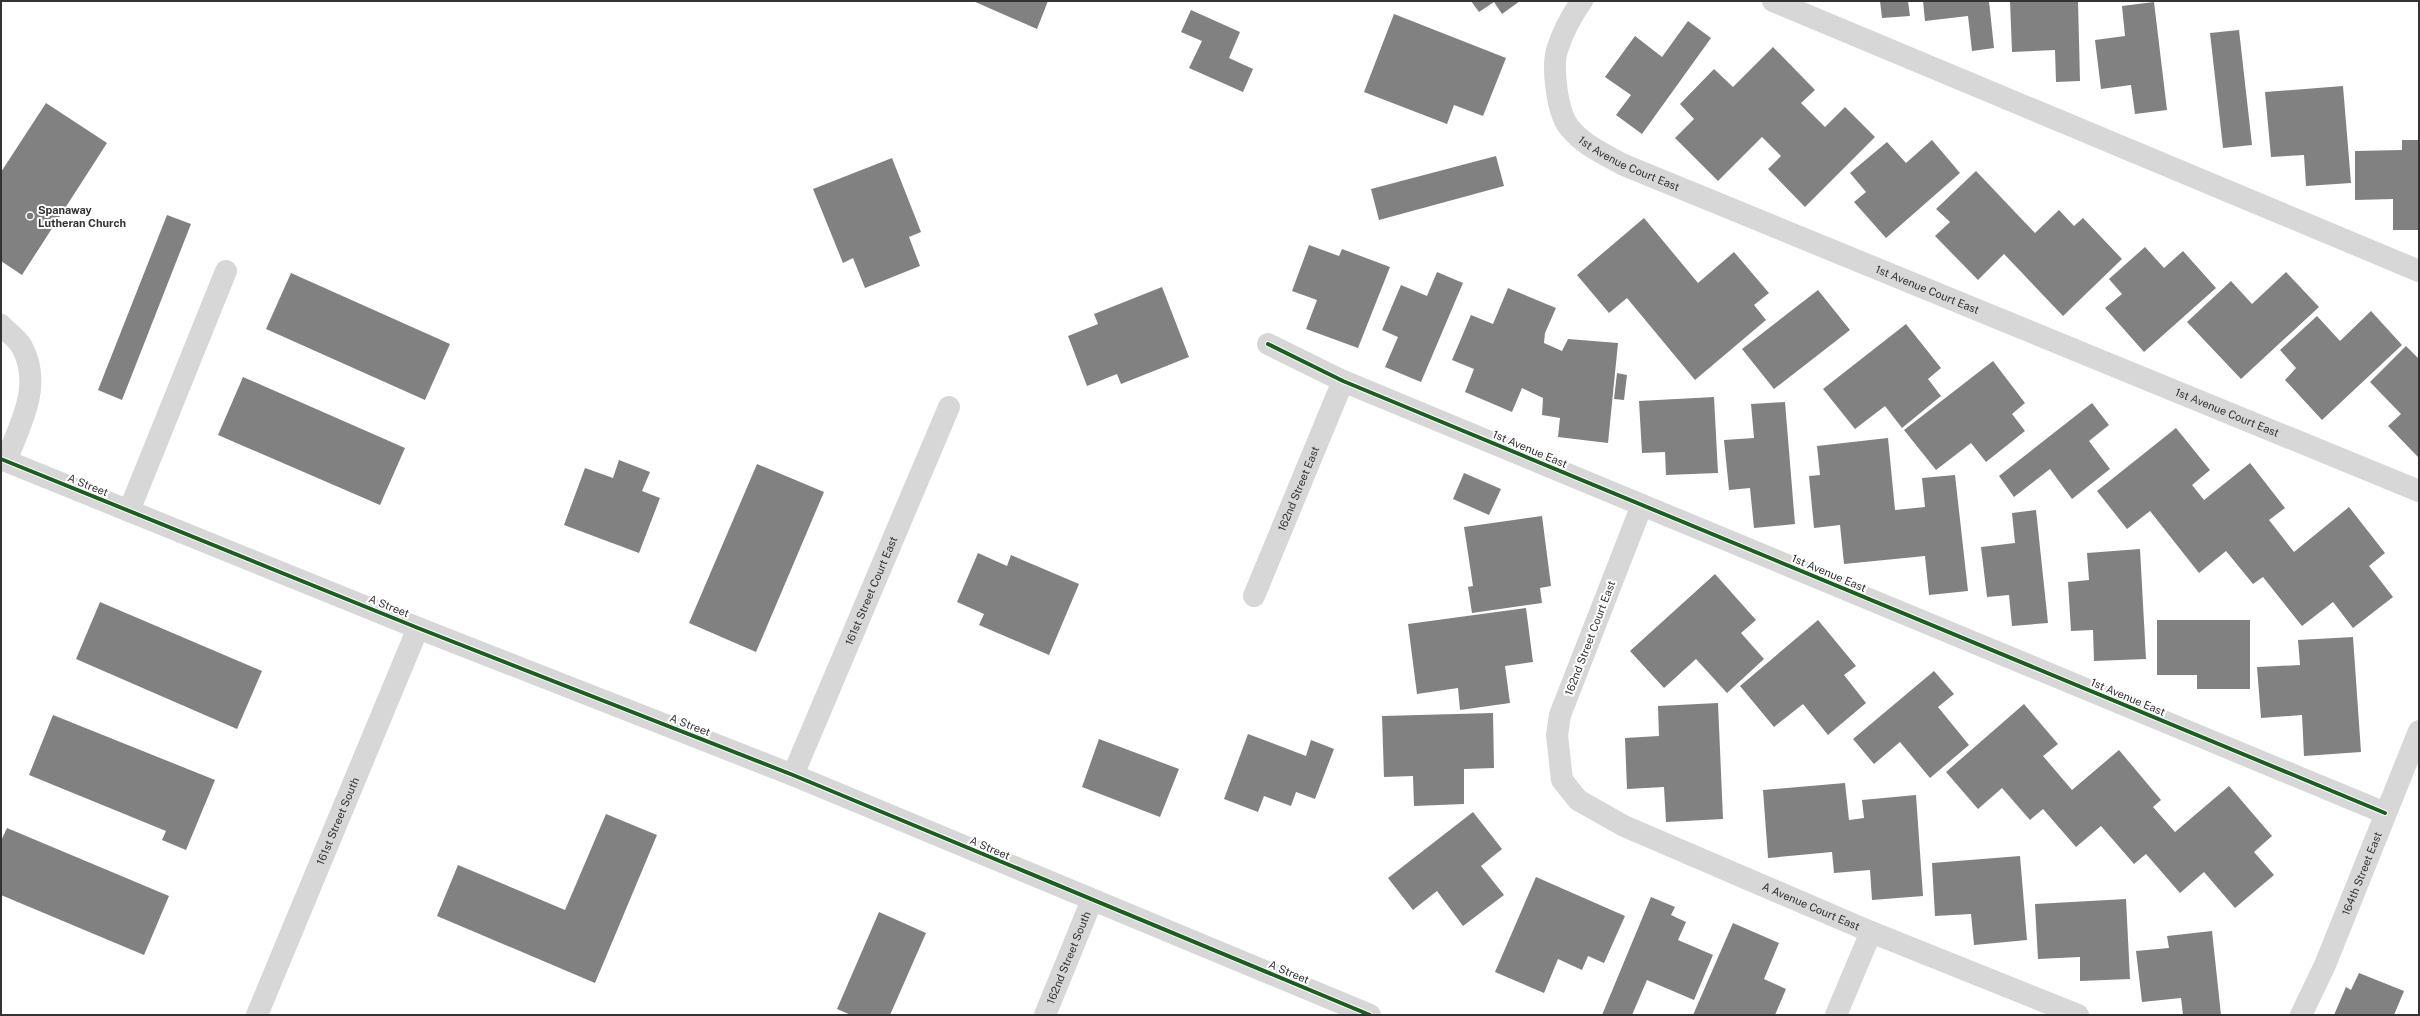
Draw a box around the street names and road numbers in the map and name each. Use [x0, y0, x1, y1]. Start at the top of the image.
street label: 1st Avenue Court East [1576, 134, 1681, 193]
street label: 1st Avenue Court East [1874, 263, 1981, 316]
street label: 1st Avenue Court East [2173, 386, 2281, 439]
street label: 1st Avenue East [1491, 428, 1569, 470]
street label: 162nd Street East [1275, 445, 1321, 533]
street label: A Street [66, 471, 110, 499]
street label: 161st Street Court East [843, 535, 899, 647]
street label: 1st Avenue East [1790, 552, 1868, 594]
street label: 162nd Street Court East [1563, 579, 1617, 697]
street label: A Street [367, 592, 411, 620]
street label: 1st Avenue East [2089, 676, 2167, 718]
street label: A Street [668, 712, 712, 738]
street label: 161st Street South [314, 776, 361, 867]
street label: 164th Street East [2340, 830, 2384, 917]
street label: A Street [968, 834, 1012, 862]
street label: A Avenue Court East [1761, 880, 1862, 932]
street label: 162nd Street South [1044, 910, 1093, 1006]
street label: A Street [1267, 958, 1311, 986]

